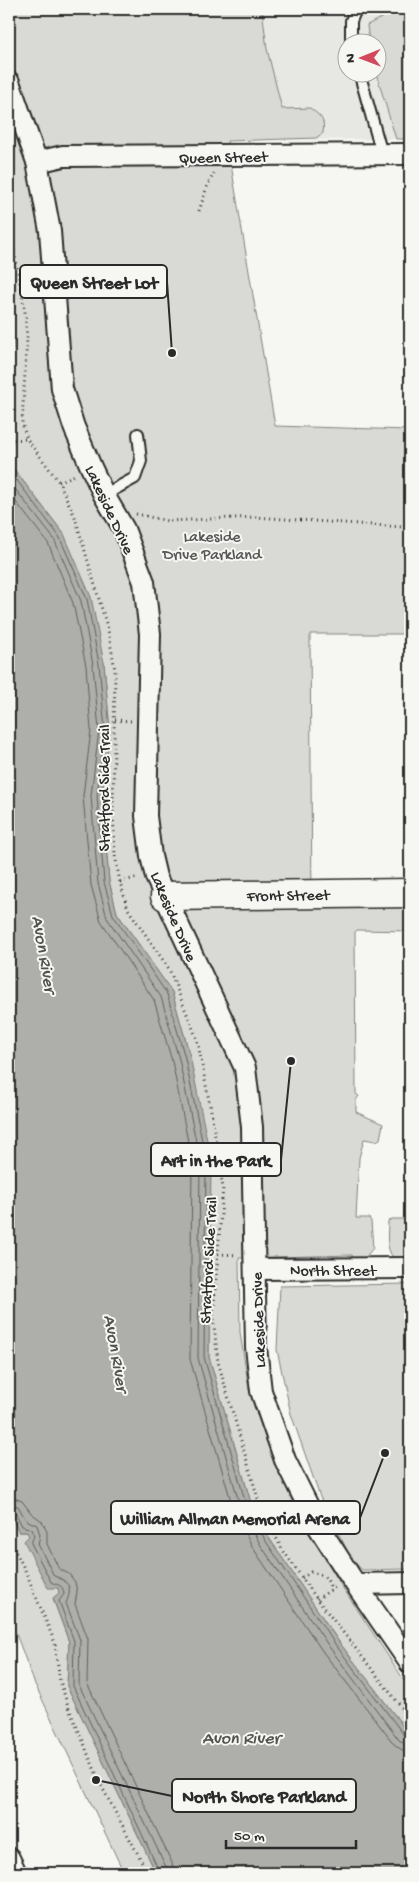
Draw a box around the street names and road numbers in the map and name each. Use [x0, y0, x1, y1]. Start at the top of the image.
street label: Queen Street [178, 149, 269, 170]
street label: Lakeside Drive [79, 463, 137, 559]
street label: Stratford Side Trail [97, 724, 116, 852]
street label: Lakeside Drive [144, 870, 200, 966]
street label: Front Street [246, 887, 331, 908]
street label: Stratford Side Trail [198, 1196, 223, 1324]
street label: North Street [290, 1263, 377, 1282]
street label: Lakeside Drive [249, 1271, 272, 1368]

